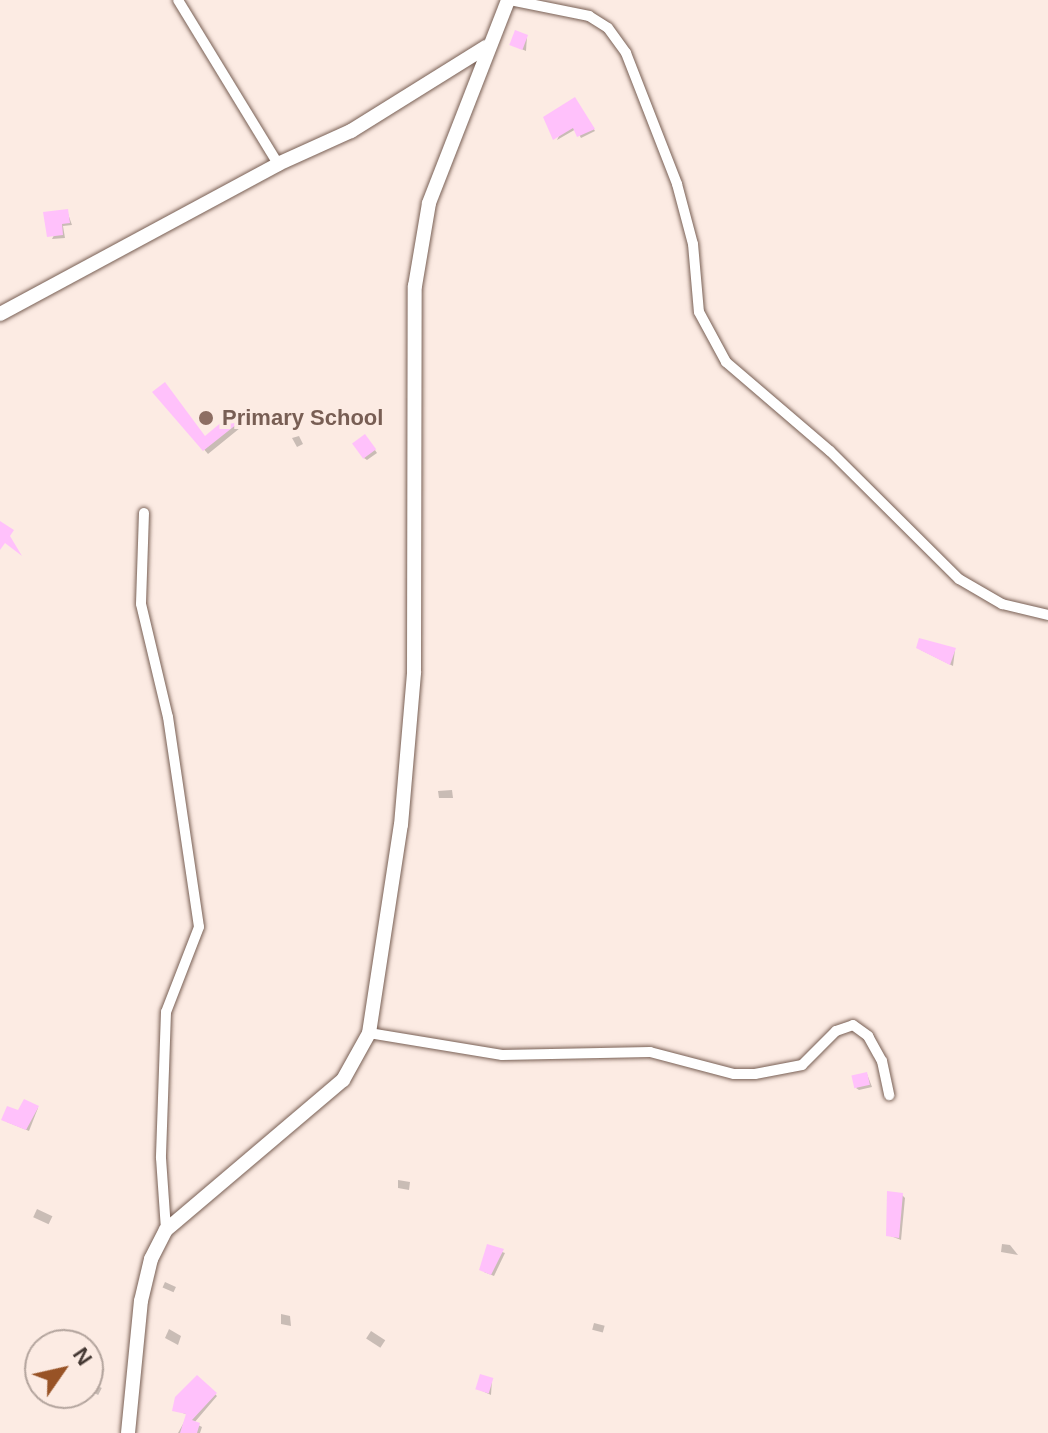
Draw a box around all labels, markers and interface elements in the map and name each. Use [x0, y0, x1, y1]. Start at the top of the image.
place label: Primary School [222, 405, 383, 431]
marker: Primary School [197, 409, 215, 427]
north arrow [24, 1329, 104, 1409]
text: N [68, 1343, 97, 1370]

